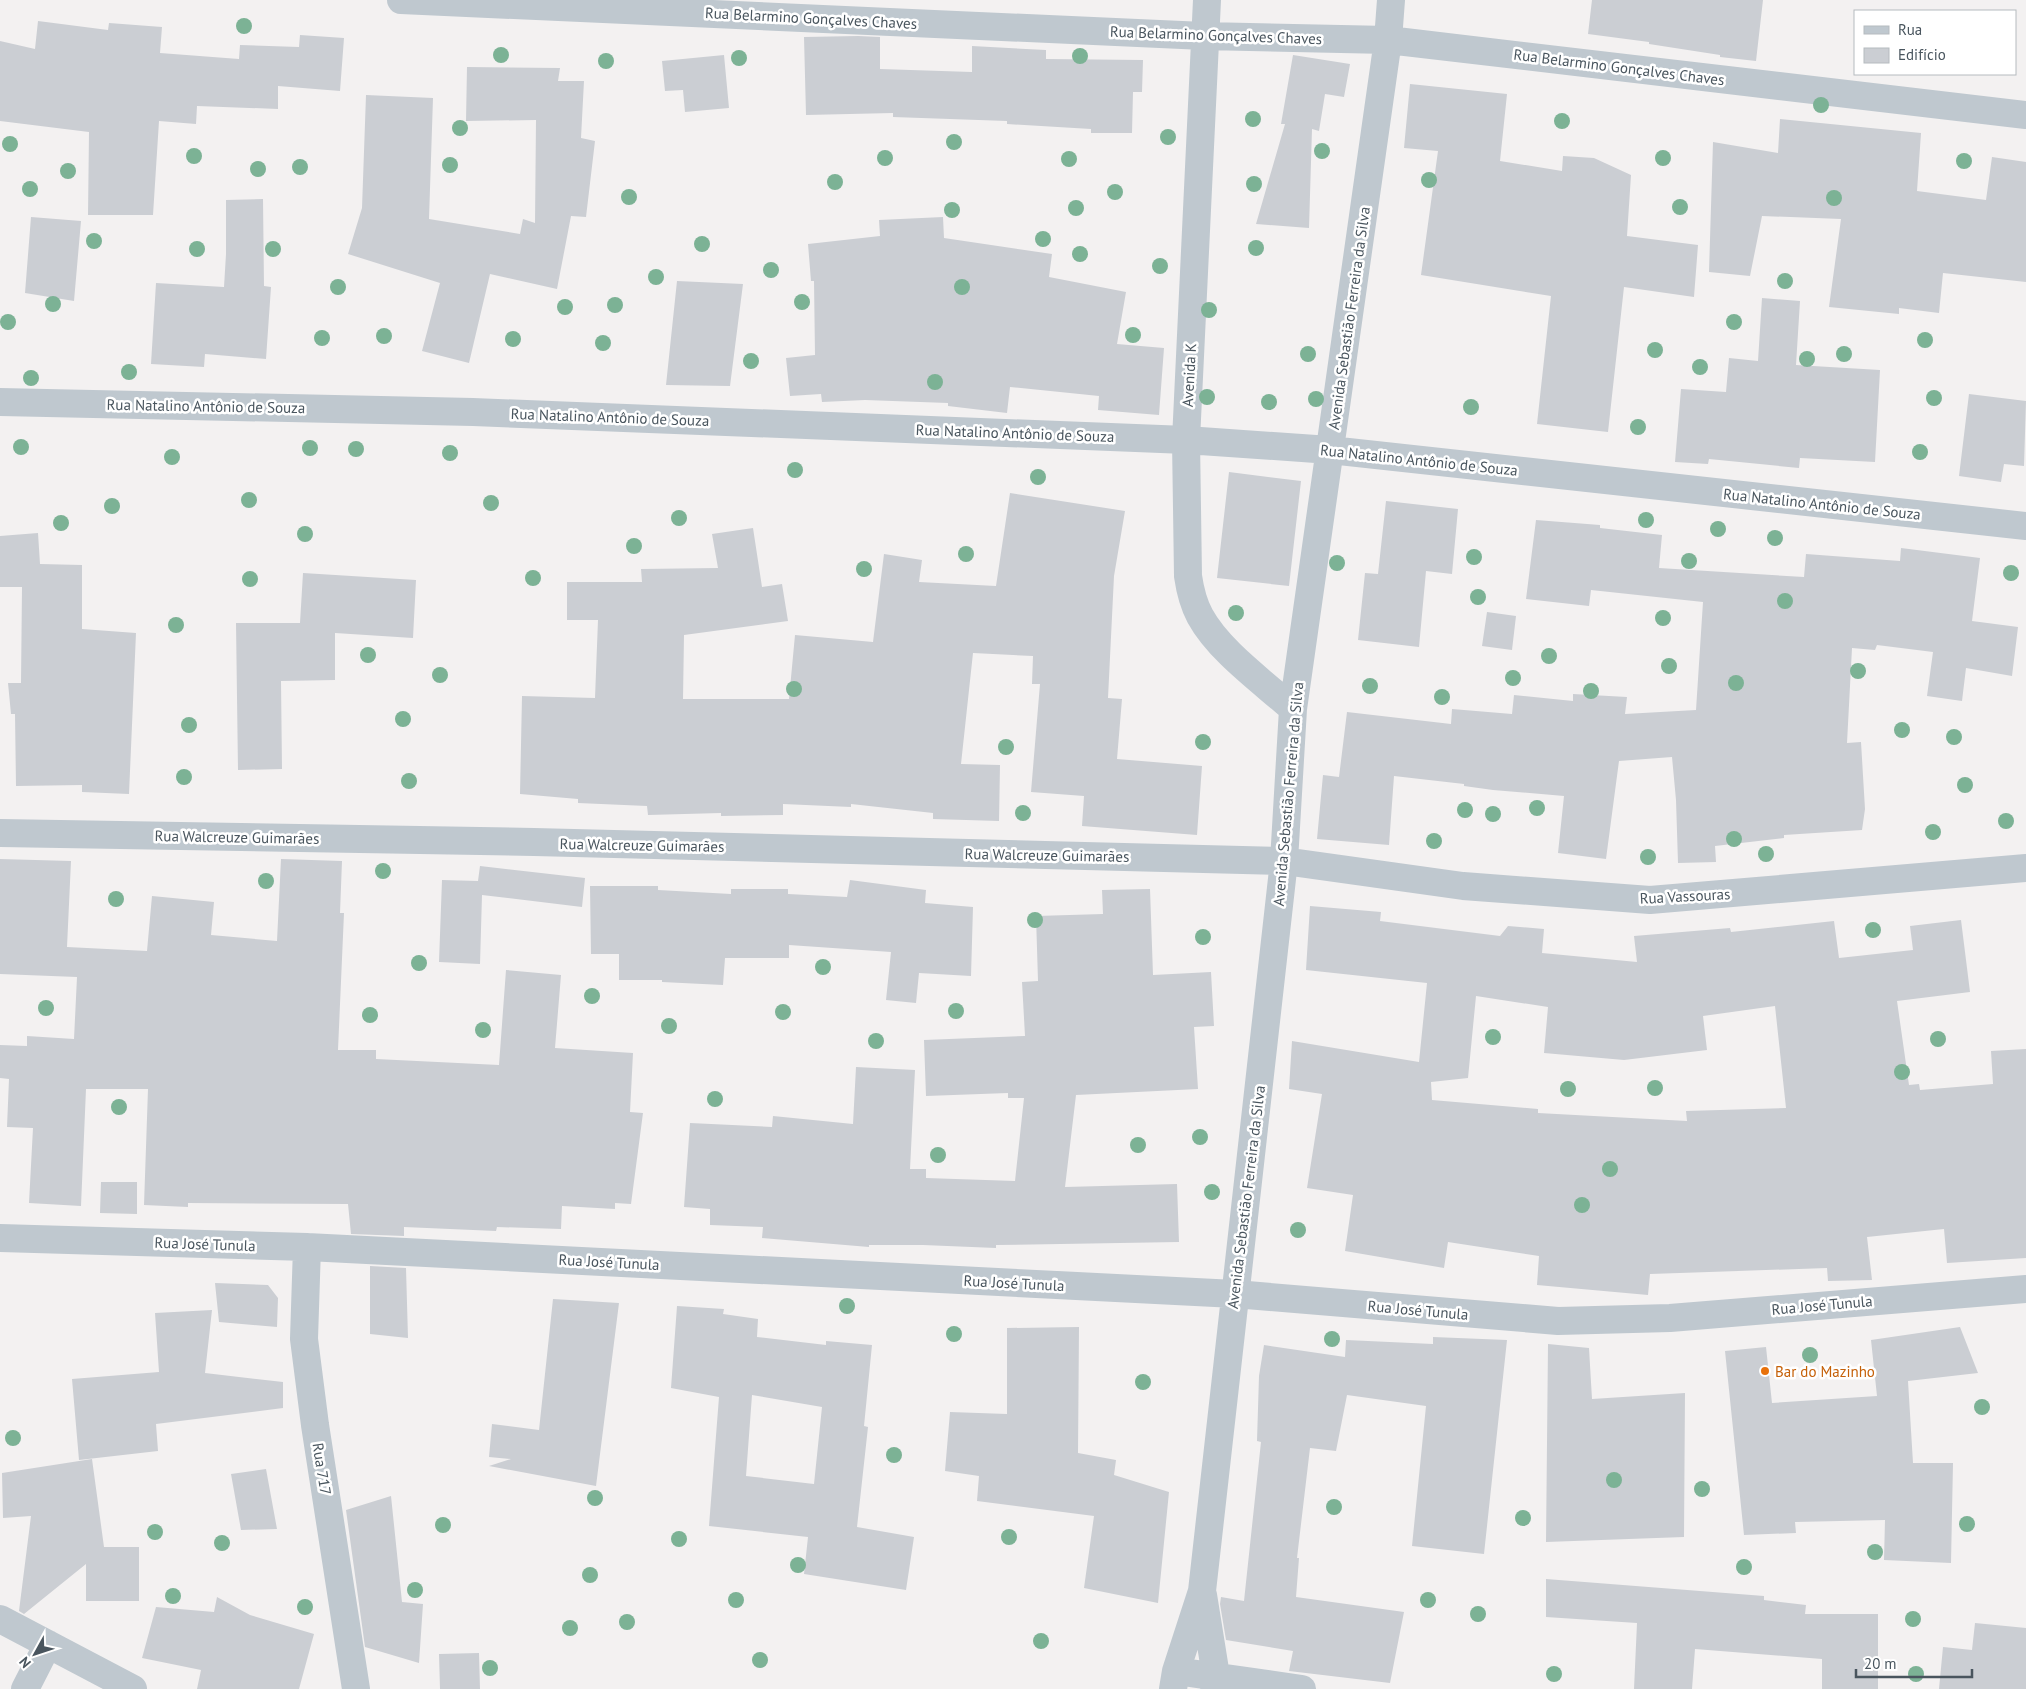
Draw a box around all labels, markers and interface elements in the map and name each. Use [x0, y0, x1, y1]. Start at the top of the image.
street label: Rua Belarmino Gonçalves Chaves [704, 3, 918, 33]
legend [1854, 10, 2016, 75]
text: Rua [1898, 20, 1922, 39]
street label: Rua Belarmino Gonçalves Chaves [1110, 22, 1322, 48]
street label: Rua Belarmino Gonçalves Chaves [1512, 45, 1726, 89]
text: Edifício [1898, 45, 1946, 64]
street label: Avenida Sebastião Ferreira da Silva [1324, 205, 1374, 431]
street label: Avenida K [1178, 343, 1200, 407]
street label: Rua Natalino Antônio de Souza [107, 395, 305, 417]
street label: Rua Natalino Antônio de Souza [510, 404, 710, 430]
street label: Rua Natalino Antônio de Souza [915, 420, 1115, 446]
street label: Rua Natalino Antônio de Souza [1319, 440, 1519, 480]
street label: Rua Natalino Antônio de Souza [1722, 484, 1922, 524]
street label: Avenida Sebastião Ferreira da Silva [1269, 681, 1307, 907]
street label: Rua Walcreuze Guimarães [155, 826, 319, 848]
street label: Rua Walcreuze Guimarães [560, 834, 724, 856]
street label: Rua Walcreuze Guimarães [965, 844, 1129, 866]
street label: Rua Vassouras [1639, 884, 1731, 908]
street label: Avenida Sebastião Ferreira da Silva [1223, 1084, 1269, 1310]
street label: Rua José Tunula [154, 1233, 256, 1255]
street label: Rua José Tunula [558, 1250, 660, 1274]
street label: Rua José Tunula [963, 1271, 1065, 1295]
street label: Rua José Tunula [1771, 1291, 1873, 1319]
street label: Rua José Tunula [1367, 1296, 1469, 1324]
place label: Bar do Mazinho [1775, 1362, 1875, 1381]
marker: Bar do Mazinho [1759, 1365, 1771, 1377]
street label: Rua 717 [308, 1441, 336, 1497]
north arrow [10, 1629, 60, 1679]
scale bar [1856, 1646, 1972, 1678]
text: N [15, 1653, 35, 1672]
text: 20 m [1864, 1654, 1897, 1673]

